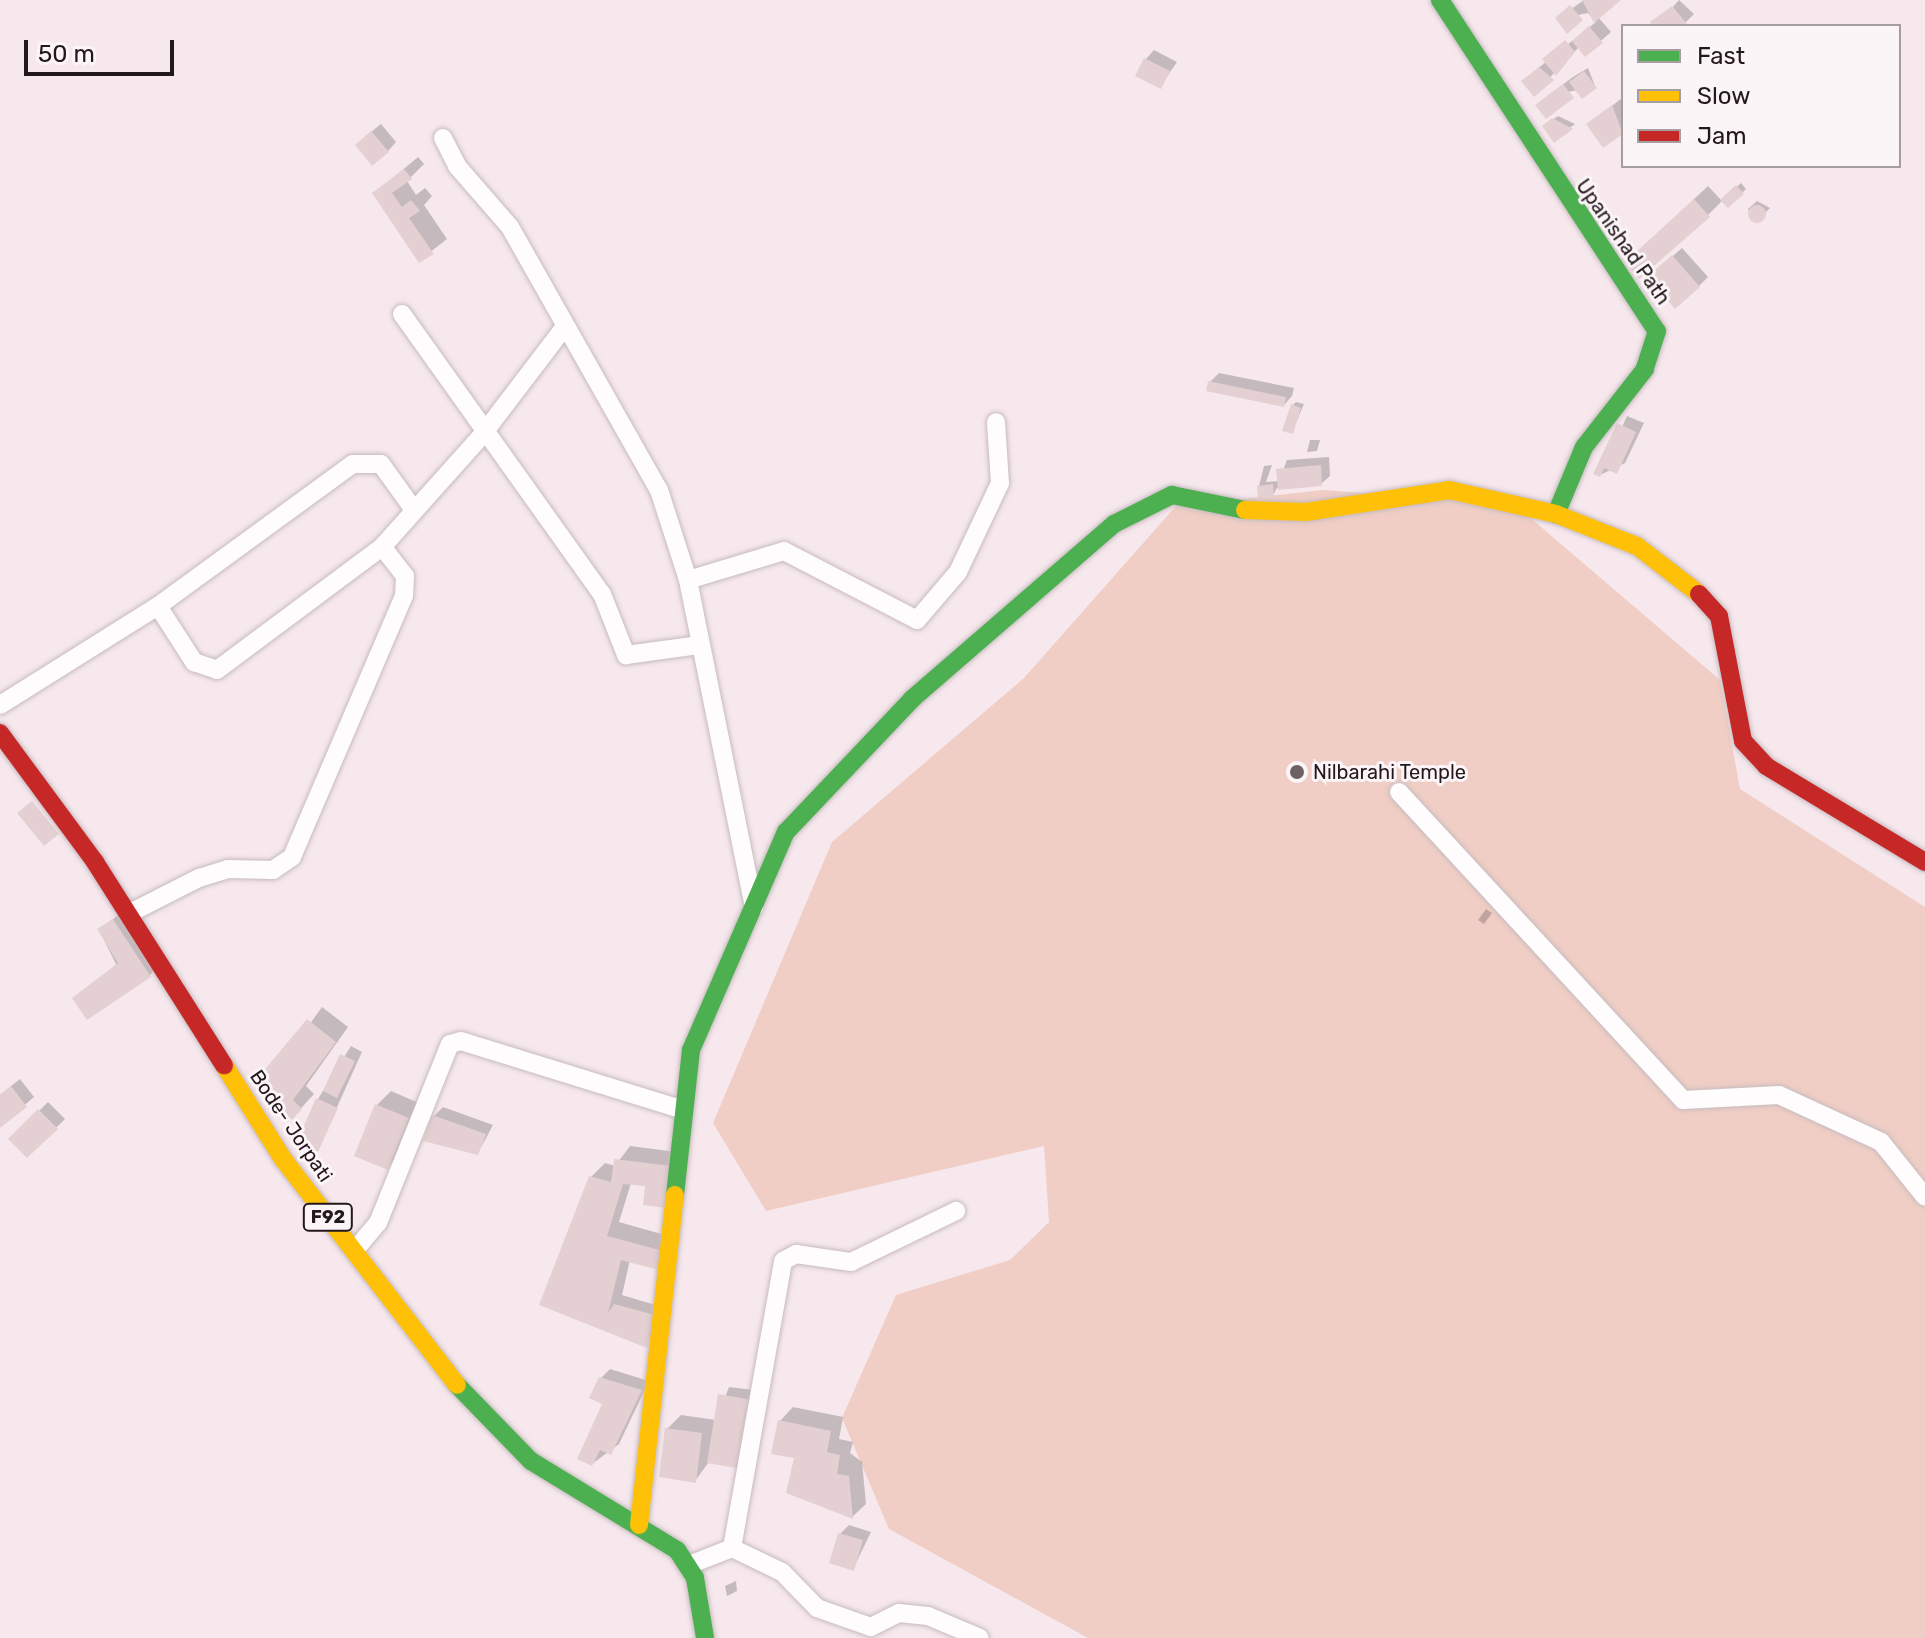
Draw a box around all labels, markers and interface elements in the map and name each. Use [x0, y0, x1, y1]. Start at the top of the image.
scale bar [28, 24, 178, 74]
legend [1621, 24, 1901, 168]
text: 50 m [38, 40, 95, 68]
text: Fast [1697, 42, 1745, 70]
text: Slow [1697, 82, 1750, 110]
text: Jam [1697, 122, 1747, 150]
street label: Upanishad Path [1571, 175, 1675, 309]
place label: Nilbarahi Temple [1313, 760, 1467, 784]
marker: Nilbarahi Temple [1288, 763, 1306, 781]
street label: Bode- Jorpati [245, 1065, 337, 1187]
road number: F92 [302, 1203, 354, 1231]

